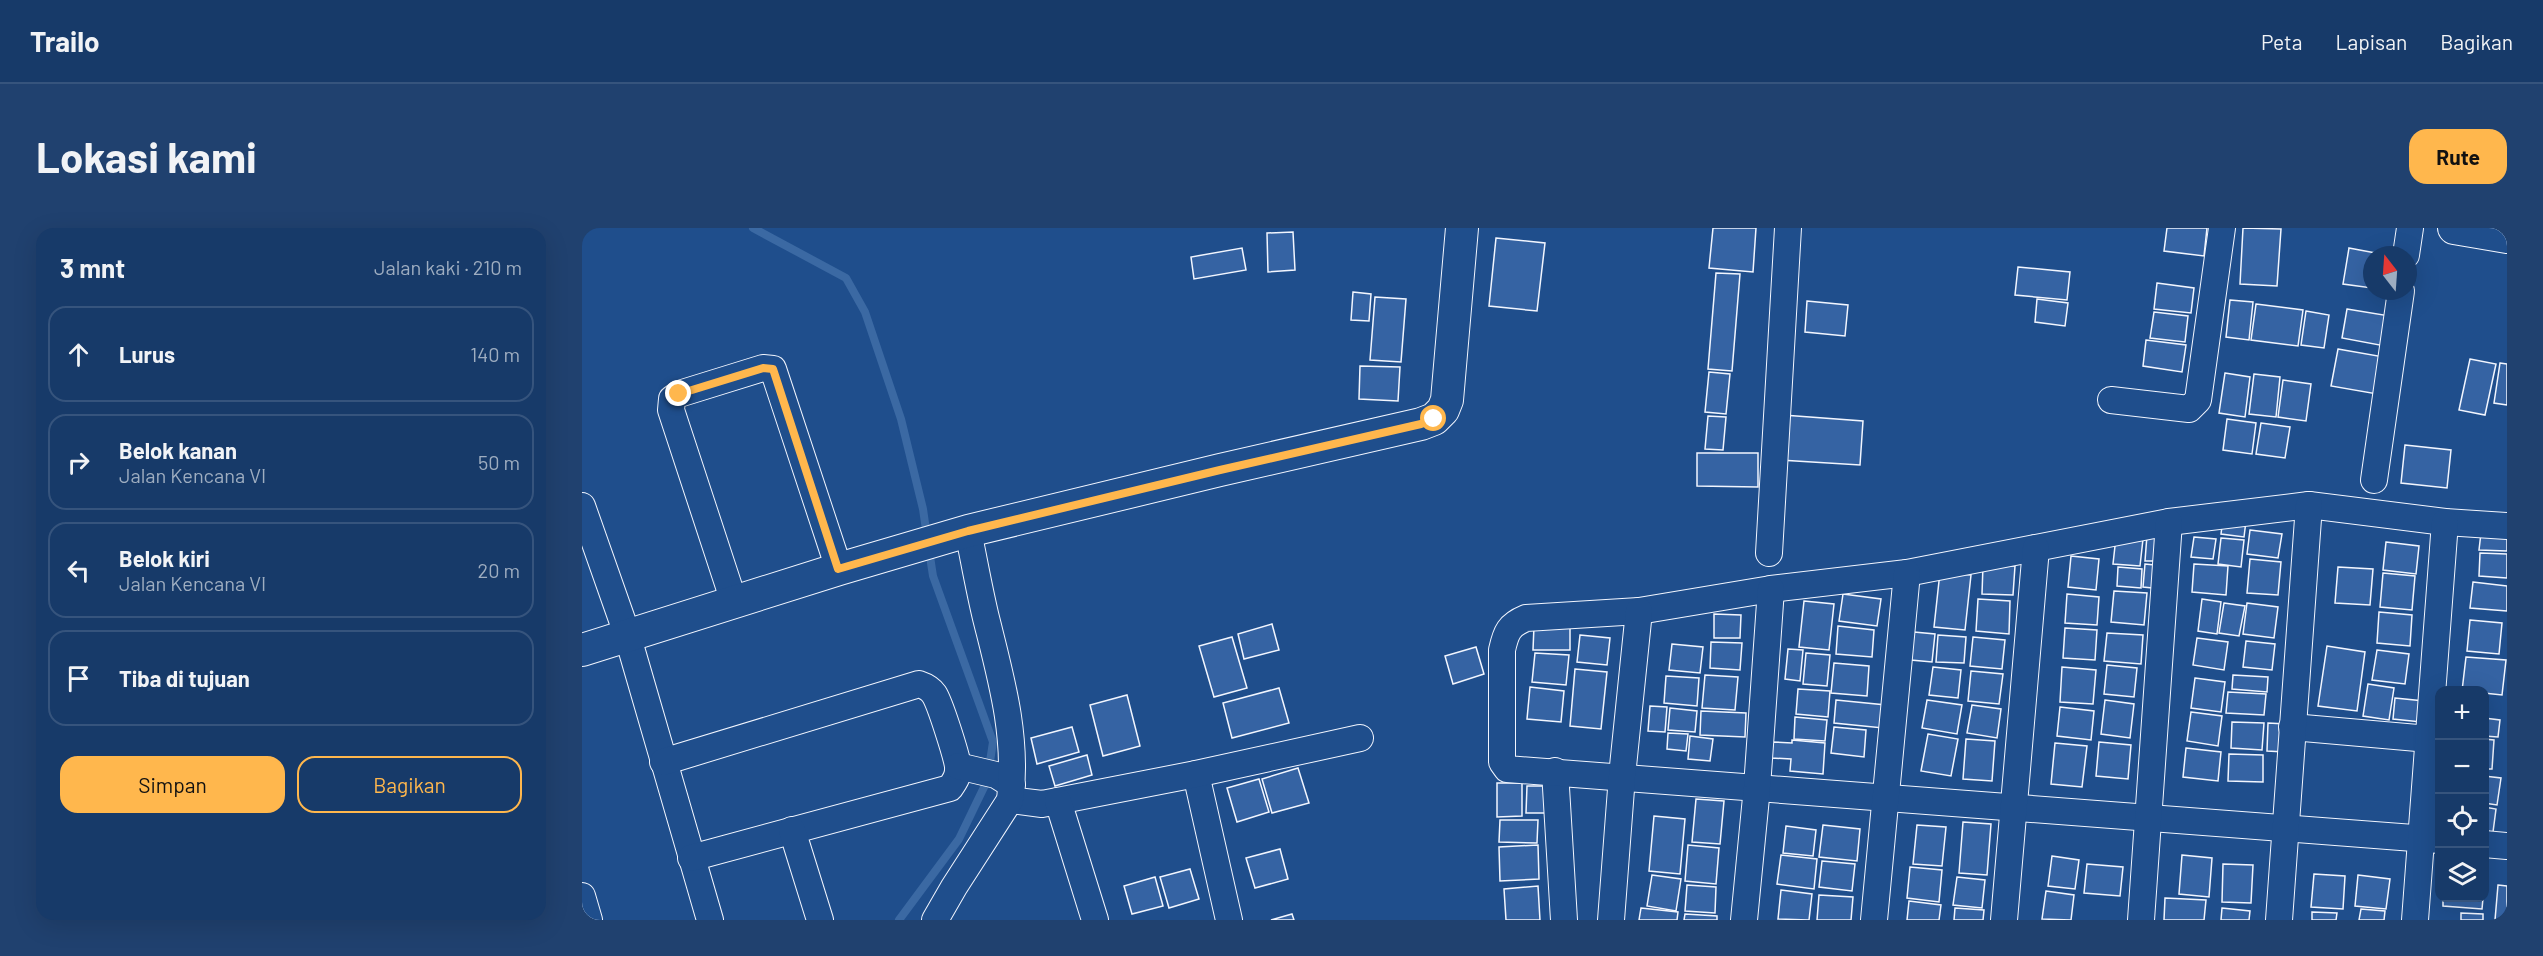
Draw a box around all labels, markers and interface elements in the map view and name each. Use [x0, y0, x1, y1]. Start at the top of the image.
text: Trailo [30, 24, 100, 58]
text: Peta [2261, 29, 2302, 54]
text: Lapisan [2335, 29, 2407, 54]
text: Bagikan [2440, 29, 2513, 54]
button: Rute [2409, 129, 2507, 184]
text: Lokasi kami [36, 131, 257, 181]
north arrow [2363, 246, 2417, 300]
text: 3 mnt [60, 252, 125, 283]
text: Jalan kaki · 210 m [374, 255, 522, 279]
icon: ahead [62, 338, 95, 371]
text: Lurus [119, 341, 175, 367]
text: 140 m [470, 342, 520, 366]
route end [665, 380, 691, 406]
route start [1420, 405, 1446, 431]
text: Belok kanan [119, 437, 237, 463]
icon: right [62, 446, 95, 479]
text: 50 m [478, 450, 520, 474]
text: Jalan Kencana VI [119, 463, 266, 487]
text: Belok kiri [119, 545, 210, 571]
icon: left [62, 554, 95, 587]
text: 20 m [477, 558, 520, 582]
text: Jalan Kencana VI [119, 571, 266, 595]
icon: arrive [62, 662, 95, 695]
text: Tiba di tujuan [119, 665, 250, 691]
map controls [2435, 686, 2489, 902]
button: + [2435, 686, 2489, 740]
button: − [2435, 740, 2489, 794]
button: Simpan [60, 756, 285, 813]
button: Bagikan [297, 756, 522, 813]
button: locate [2435, 794, 2489, 848]
button: layers [2435, 848, 2489, 902]

